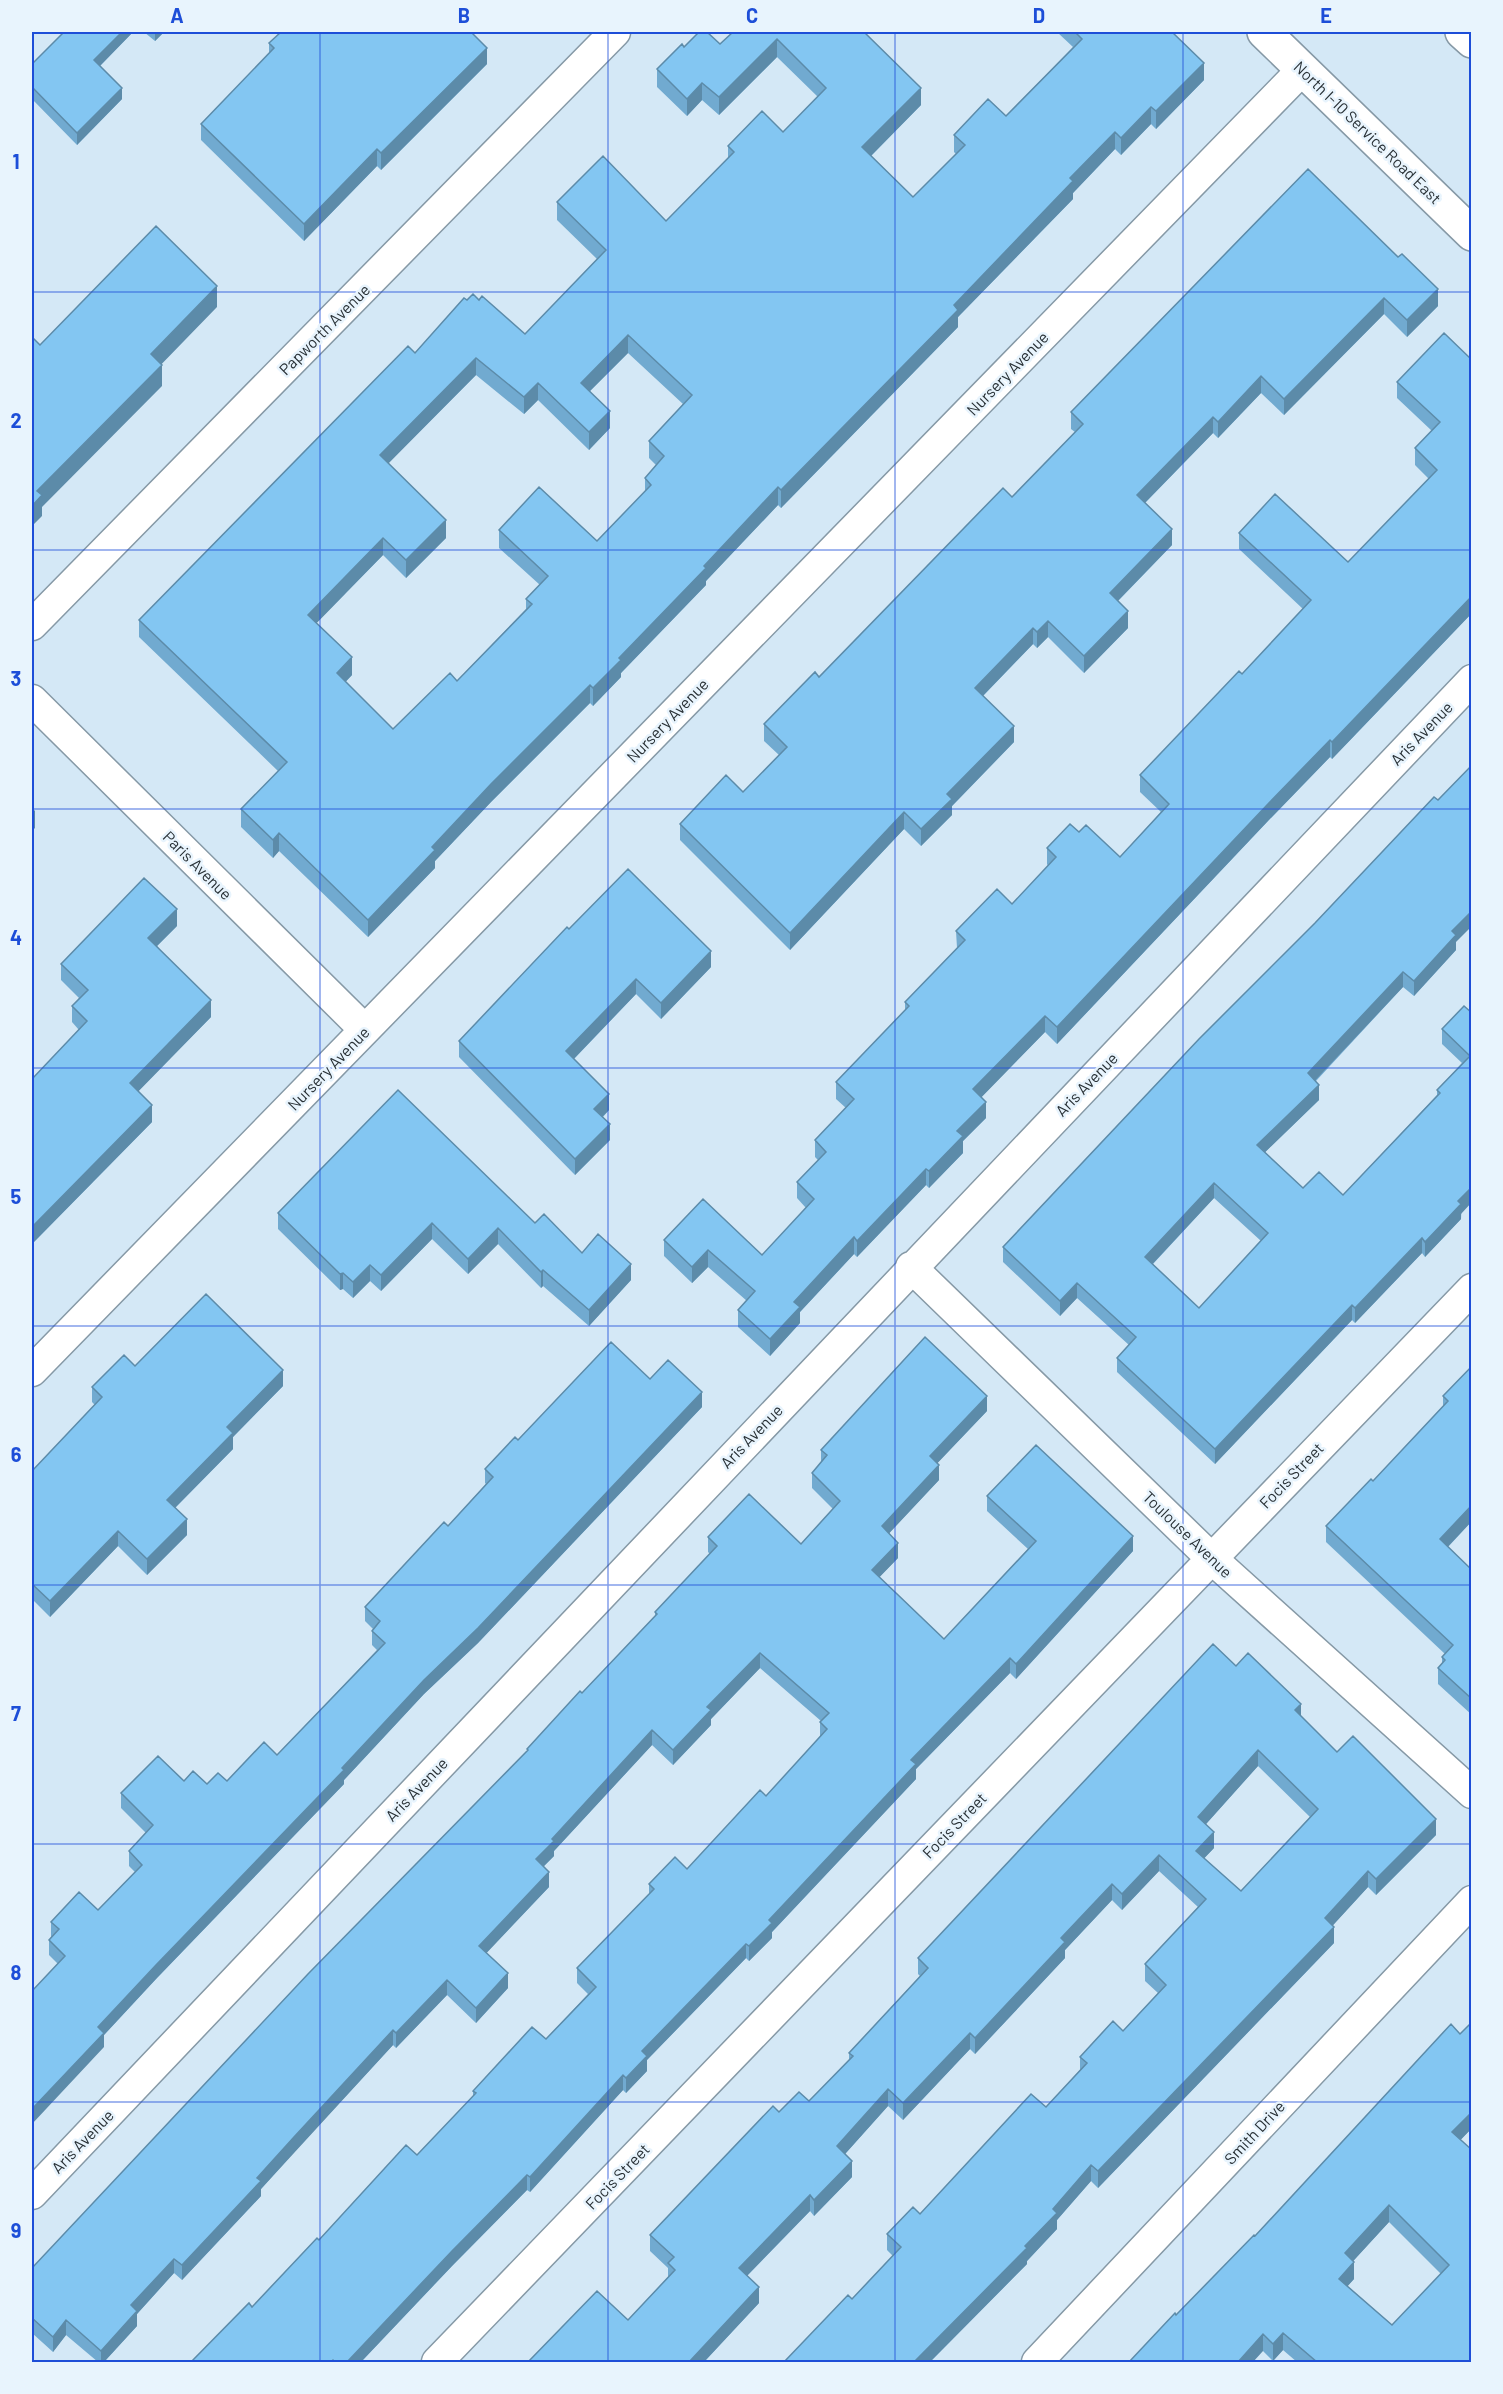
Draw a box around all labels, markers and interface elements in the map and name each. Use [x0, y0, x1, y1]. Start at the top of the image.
text: A [170, 3, 184, 27]
text: B [458, 3, 470, 27]
text: C [746, 3, 758, 27]
text: D [1033, 3, 1045, 27]
text: E [1320, 3, 1332, 27]
street label: North I-10 Service Road East [1290, 57, 1446, 207]
text: 1 [12, 149, 20, 173]
street label: Papworth Avenue [275, 280, 373, 378]
street label: Nursery Avenue [962, 327, 1052, 419]
text: 2 [10, 408, 22, 432]
text: 3 [11, 666, 21, 690]
street label: Nursery Avenue [622, 674, 712, 766]
street label: Aris Avenue [1386, 697, 1456, 769]
street label: Paris Avenue [160, 827, 236, 903]
text: 4 [10, 925, 22, 949]
street label: Nursery Avenue [283, 1022, 373, 1114]
street label: Aris Avenue [1051, 1048, 1121, 1120]
text: 5 [11, 1184, 22, 1208]
street label: Aris Avenue [716, 1400, 786, 1472]
street label: Focis Street [1255, 1438, 1327, 1512]
text: 6 [11, 1442, 22, 1466]
street label: Toulouse Avenue [1139, 1487, 1237, 1581]
text: 7 [11, 1701, 21, 1725]
street label: Aris Avenue [381, 1753, 451, 1825]
street label: Focis Street [918, 1788, 990, 1862]
text: 8 [11, 1960, 22, 1984]
street label: Smith Drive [1220, 2096, 1288, 2168]
street label: Aris Avenue [47, 2105, 117, 2177]
street label: Focis Street [581, 2139, 653, 2213]
text: 9 [11, 2218, 21, 2242]

